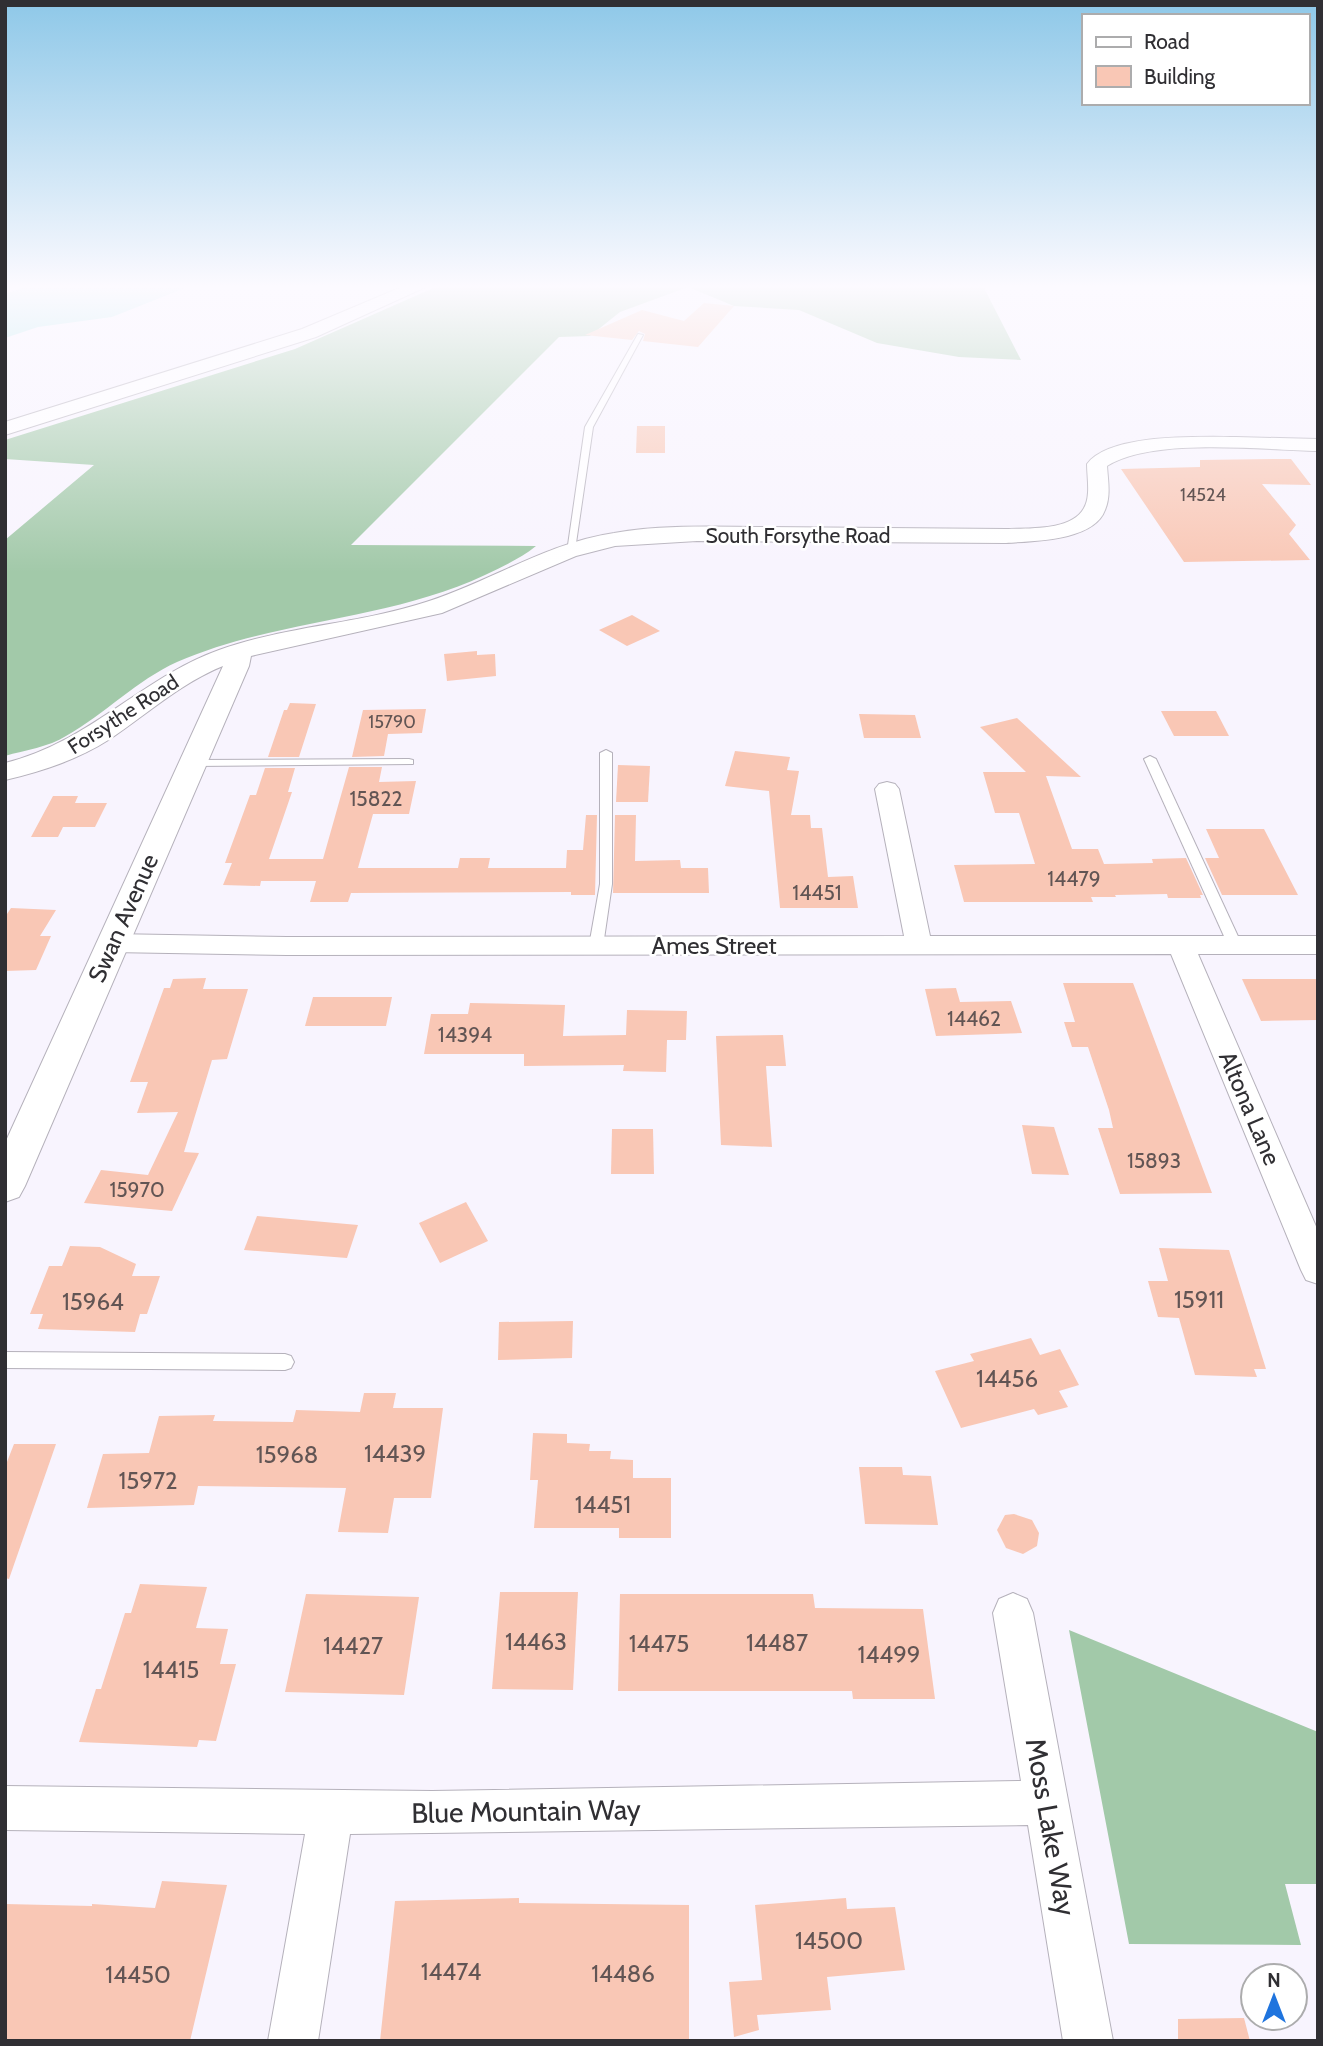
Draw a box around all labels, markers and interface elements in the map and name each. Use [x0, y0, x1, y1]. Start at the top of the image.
legend [1082, 14, 1309, 105]
text: Road [1144, 29, 1190, 54]
text: Building [1144, 64, 1216, 89]
house number: 14524 [1180, 484, 1226, 506]
street label: South Forsythe Road [705, 523, 891, 548]
street label: Forsythe Road [63, 669, 183, 759]
house number: 15790 [368, 711, 416, 733]
house number: 15822 [350, 786, 402, 811]
street label: Swan Avenue [82, 849, 164, 987]
house number: 14479 [1047, 866, 1101, 891]
house number: 14451 [792, 880, 842, 905]
street label: Ames Street [651, 931, 777, 960]
house number: 14462 [947, 1006, 1001, 1031]
house number: 14394 [438, 1022, 492, 1047]
street label: Altona Lane [1213, 1047, 1287, 1169]
house number: 15893 [1127, 1148, 1181, 1173]
house number: 15970 [109, 1177, 165, 1202]
house number: 15911 [1174, 1285, 1224, 1314]
house number: 15964 [62, 1287, 124, 1316]
house number: 14456 [976, 1364, 1038, 1393]
house number: 14439 [364, 1439, 426, 1468]
house number: 15968 [256, 1440, 318, 1469]
house number: 15972 [118, 1466, 178, 1495]
house number: 14451 [575, 1490, 631, 1519]
house number: 14463 [505, 1627, 567, 1656]
house number: 14487 [746, 1628, 808, 1657]
house number: 14475 [629, 1629, 689, 1658]
house number: 14427 [323, 1631, 383, 1660]
house number: 14499 [858, 1640, 920, 1669]
house number: 14415 [143, 1655, 199, 1684]
street label: Moss Lake Way [1019, 1736, 1083, 1918]
street label: Blue Mountain Way [411, 1792, 641, 1830]
house number: 14500 [795, 1926, 863, 1955]
house number: 14474 [421, 1957, 481, 1986]
house number: 14486 [591, 1959, 655, 1988]
house number: 14450 [105, 1960, 171, 1989]
north arrow [1239, 1962, 1309, 2032]
text: N [1267, 1969, 1281, 1992]

